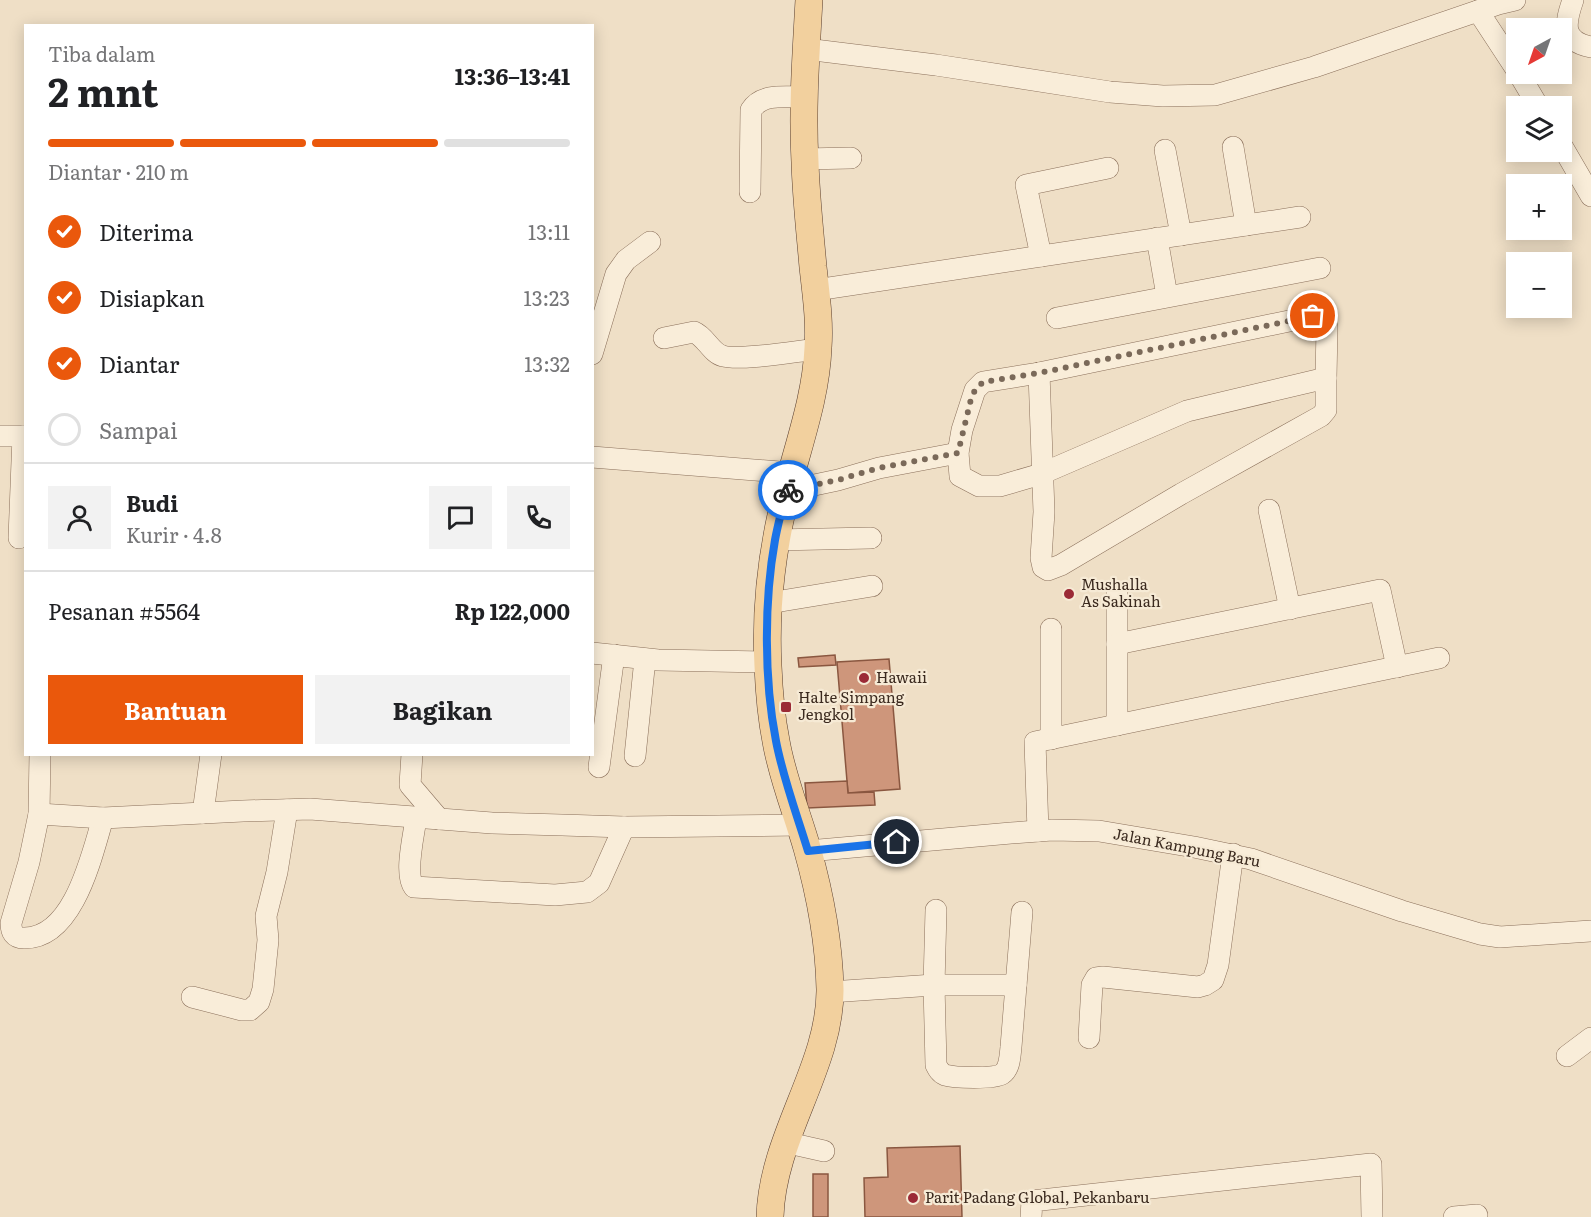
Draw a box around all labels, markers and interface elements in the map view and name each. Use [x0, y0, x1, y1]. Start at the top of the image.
north arrow [1506, 18, 1572, 84]
map controls [1506, 18, 1572, 318]
text: Tiba dalam [48, 38, 155, 68]
text: 13:36–13:41 [455, 59, 570, 92]
text: 2 mnt [48, 61, 159, 119]
button: layers [1506, 96, 1572, 162]
text: Diantar · 210 m [48, 156, 189, 186]
button: + [1506, 174, 1572, 240]
icon: check [48, 215, 81, 248]
text: Diterima [99, 215, 193, 248]
text: 13:11 [528, 216, 570, 246]
button: − [1506, 252, 1572, 318]
icon: check [48, 281, 81, 314]
text: Disiapkan [99, 281, 205, 314]
text: 13:23 [524, 282, 570, 312]
pin [1287, 290, 1338, 341]
icon: bag [1296, 299, 1329, 332]
icon: check [48, 347, 81, 380]
text: Diantar [99, 347, 179, 380]
text: 13:32 [524, 348, 570, 378]
text: Sampai [99, 413, 177, 446]
courier [758, 460, 818, 520]
icon: bike [772, 474, 805, 507]
button: person [48, 486, 111, 549]
text: Budi [126, 486, 178, 519]
button: chat [429, 486, 492, 549]
button: phone [507, 486, 570, 549]
text: Kurir · 4.8 [126, 519, 222, 549]
place label: Mushalla As Sakinah [1081, 572, 1161, 612]
marker: Mushalla As Sakinah [1062, 587, 1076, 601]
text: Pesanan #5564 [48, 594, 200, 627]
text: Rp 122,000 [455, 594, 570, 627]
place label: Hawaii [876, 665, 927, 688]
marker: Hawaii [857, 671, 871, 685]
button: Bantuan [48, 675, 303, 744]
button: Bagikan [315, 675, 570, 744]
place label: Halte Simpang Jengkol [798, 685, 905, 725]
marker: Halte Simpang Jengkol [779, 700, 793, 714]
pin [871, 816, 922, 867]
street label: Jalan Kampung Baru [1112, 821, 1263, 872]
icon: home [880, 825, 913, 858]
place label: Parit Padang Global, Pekanbaru [925, 1185, 1150, 1208]
marker: Parit Padang Global, Pekanbaru [906, 1191, 920, 1205]

